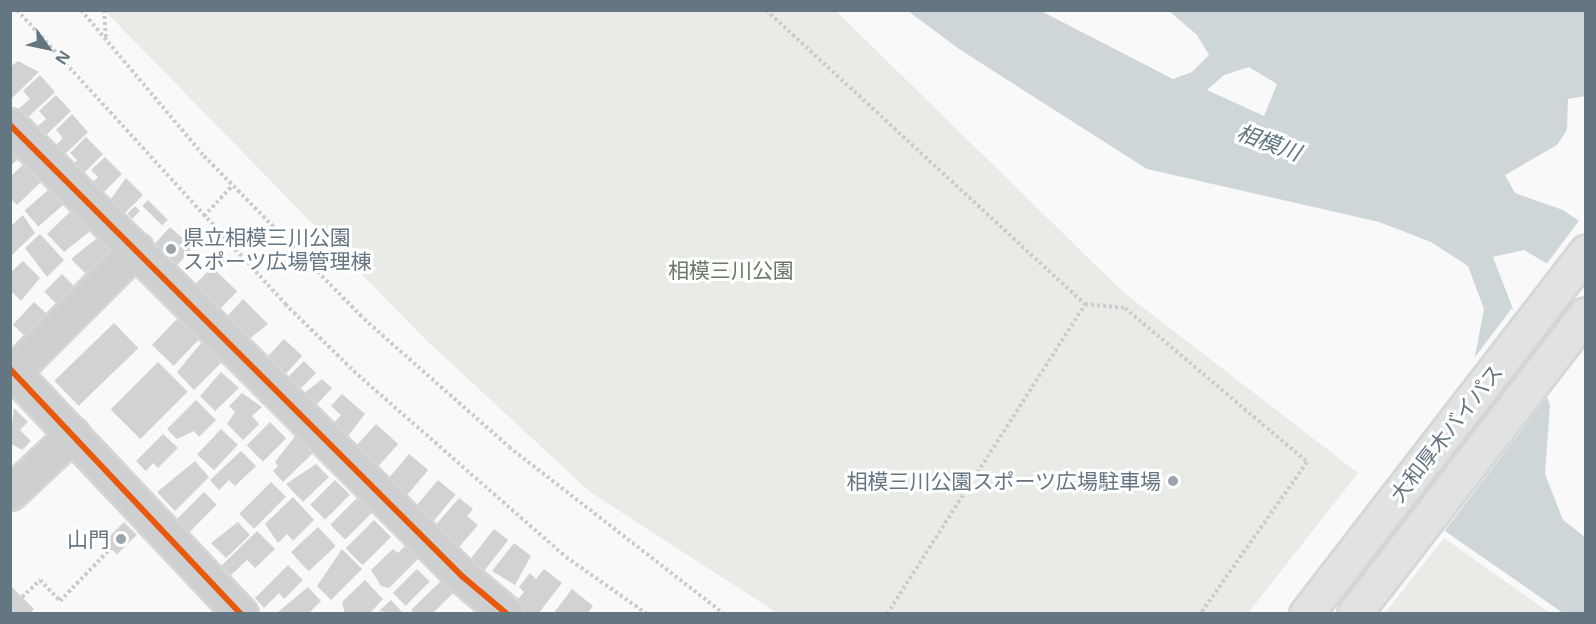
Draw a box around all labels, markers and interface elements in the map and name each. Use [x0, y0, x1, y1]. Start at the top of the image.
north arrow [18, 18, 78, 78]
text: N [50, 46, 76, 69]
water label: 相模川 [1233, 118, 1305, 166]
place label: 県立相模三川公園 スポーツ広場管理棟 [183, 224, 372, 274]
marker: 県立相模三川公園 スポーツ広場管理棟 [164, 242, 178, 256]
park label: 相模三川公園 [668, 257, 794, 283]
street label: 大和厚木バイパス [1384, 359, 1508, 507]
place label: 相模三川公園スポーツ広場駐車場 [846, 468, 1161, 494]
marker: 相模三川公園スポーツ広場駐車場 [1166, 474, 1180, 488]
place label: 山門 [67, 526, 109, 552]
marker: 山門 [114, 532, 128, 546]

